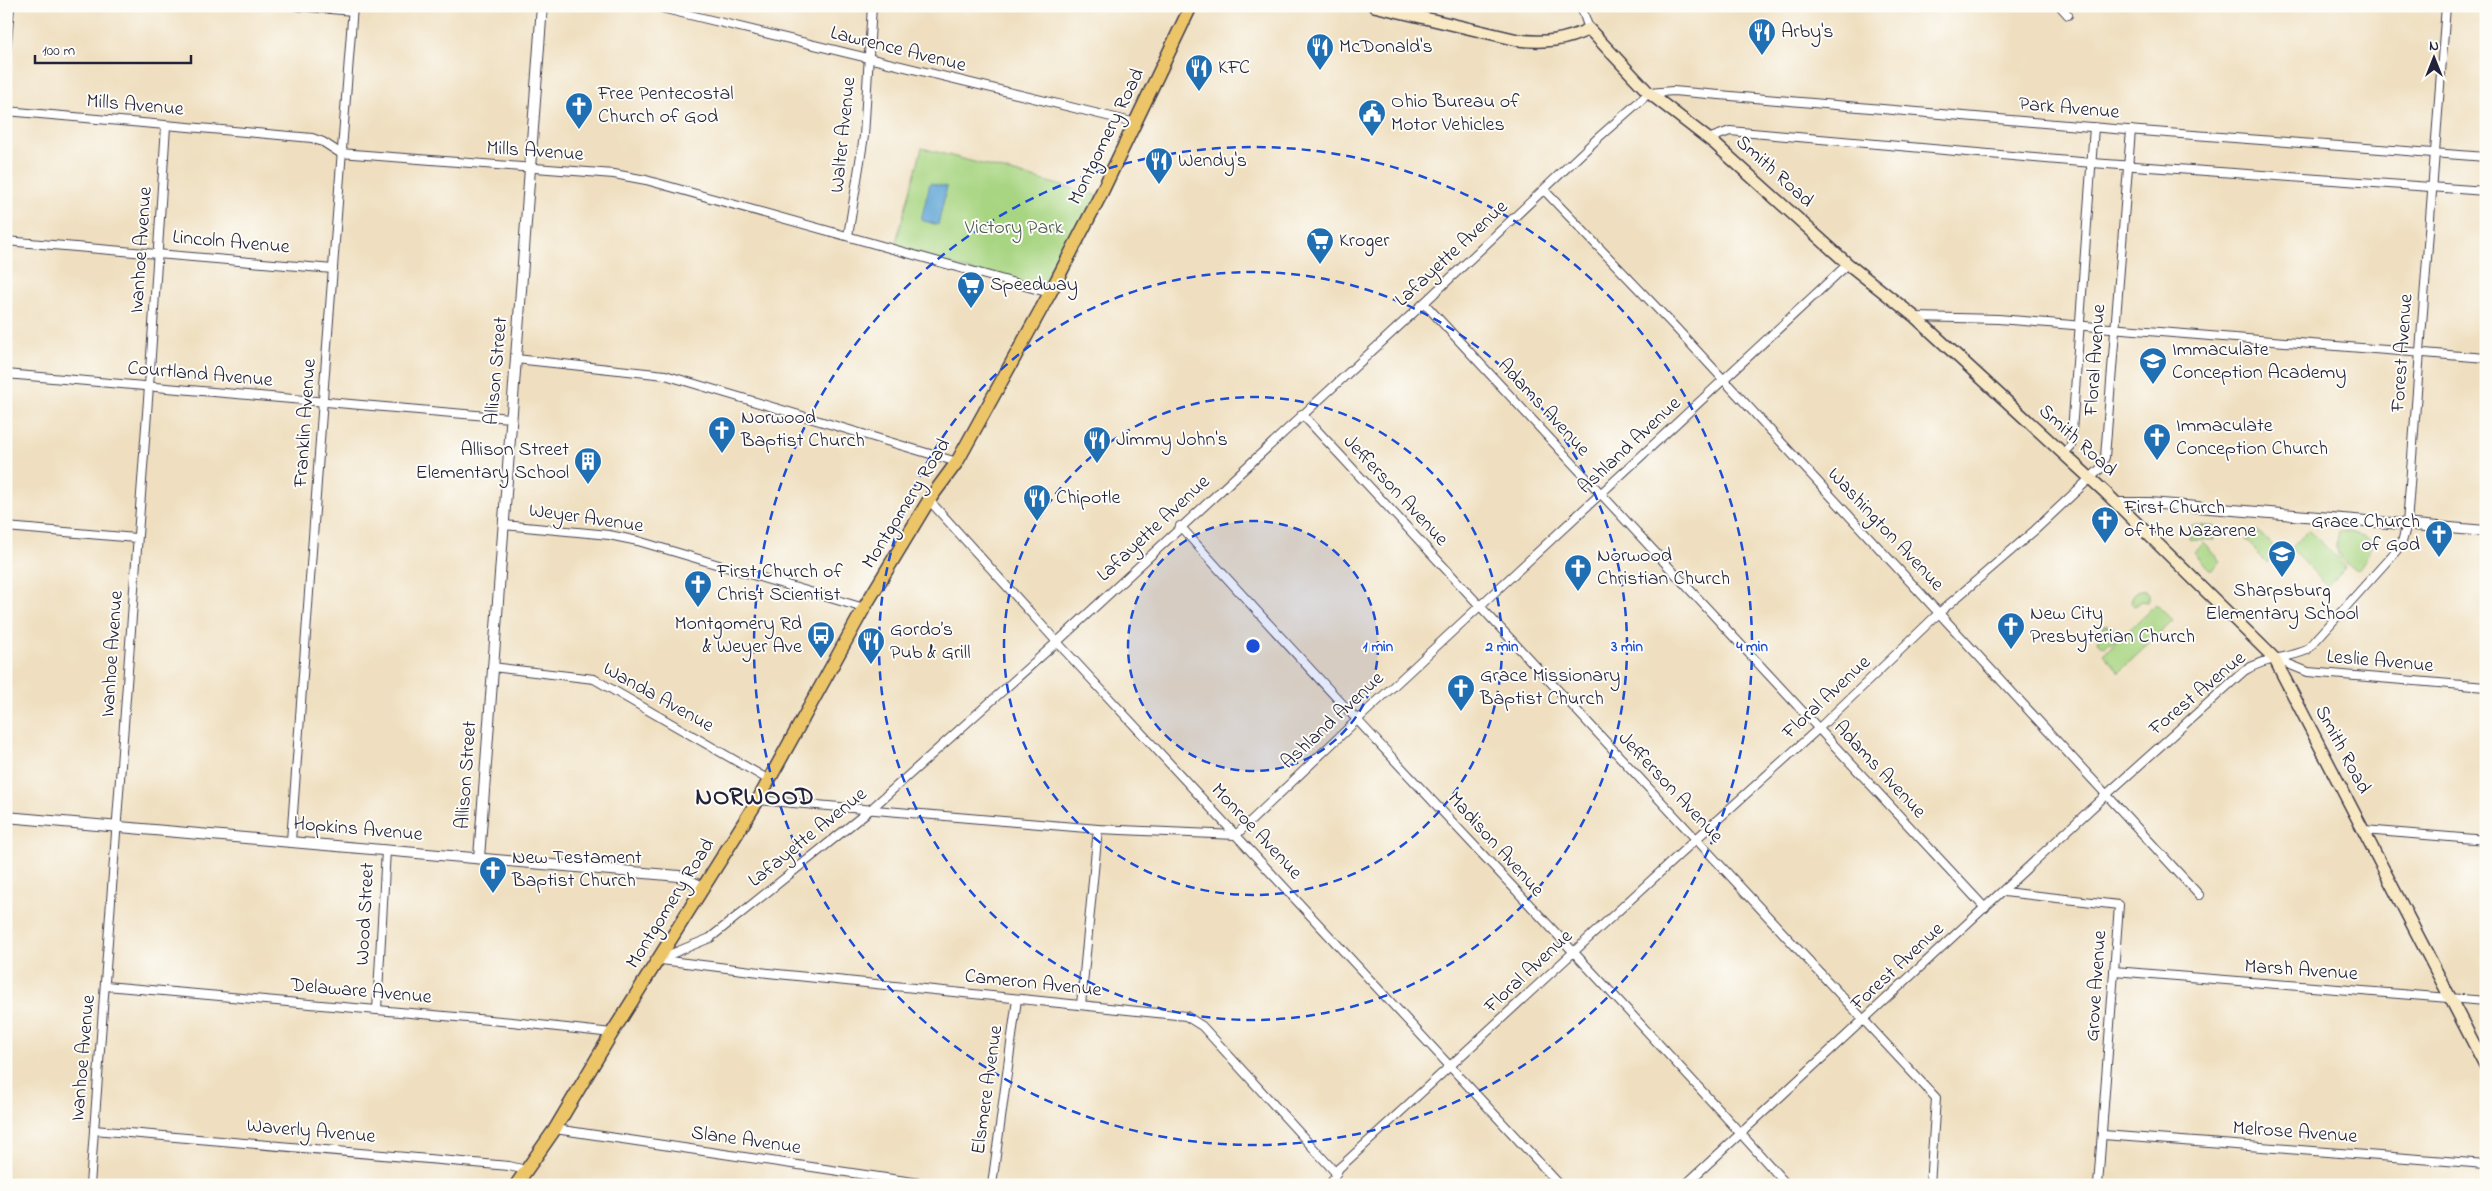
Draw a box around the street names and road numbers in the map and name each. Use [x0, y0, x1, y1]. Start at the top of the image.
street label: Lawrence Avenue [827, 19, 969, 81]
street label: Montgomery Road [1061, 64, 1154, 211]
street label: Walter Avenue [823, 76, 865, 194]
street label: Mills Avenue [85, 87, 185, 125]
street label: Park Avenue [2017, 90, 2121, 128]
street label: Smith Road [1728, 129, 1820, 215]
street label: Mills Avenue [485, 134, 585, 170]
street label: Ivanhoe Avenue [123, 186, 161, 314]
street label: Lafayette Avenue [1389, 194, 1515, 314]
street label: Lincoln Avenue [171, 223, 291, 263]
street label: Forest Avenue [2384, 293, 2422, 414]
street label: Floral Avenue [2078, 303, 2114, 418]
street label: Allison Street [478, 315, 516, 426]
street label: Adams Avenue [1490, 352, 1596, 464]
street label: Courtland Avenue [126, 354, 274, 396]
street label: Franklin Avenue [287, 358, 325, 489]
street label: Ashland Avenue [1572, 390, 1688, 502]
street label: Smith Road [2031, 398, 2123, 484]
street label: Jefferson Avenue [1335, 429, 1455, 553]
street label: Montgomery Road [855, 433, 960, 575]
street label: Washington Avenue [1819, 462, 1950, 599]
street label: Lafayette Avenue [1091, 469, 1217, 589]
street label: Weyer Avenue [527, 497, 645, 541]
street label: Ivanhoe Avenue [94, 590, 132, 718]
street label: Leslie Avenue [2325, 643, 2435, 681]
street label: Forest Avenue [2143, 645, 2253, 744]
street label: Floral Avenue [1775, 649, 1878, 747]
street label: Wanda Avenue [597, 656, 719, 741]
street label: Ashland Avenue [1275, 665, 1391, 777]
street label: Smith Road [2307, 701, 2377, 799]
street label: Adams Avenue [1826, 714, 1932, 826]
street label: Allison Street [449, 720, 485, 830]
street label: Jefferson Avenue [1610, 726, 1730, 850]
street label: Monroe Avenue [1204, 777, 1308, 887]
street label: Lafayette Avenue [742, 781, 874, 895]
street label: Madison Avenue [1440, 786, 1550, 904]
street label: Hopkins Avenue [292, 810, 424, 850]
street label: Montgomery Road [619, 833, 724, 975]
street label: Wood Street [349, 862, 383, 966]
street label: Forest Avenue [1844, 916, 1951, 1019]
street label: Floral Avenue [1477, 923, 1580, 1021]
street label: Grove Avenue [2079, 929, 2115, 1042]
street label: Marsh Avenue [2243, 953, 2359, 989]
street label: Cameron Avenue [963, 962, 1103, 1006]
street label: Delaware Avenue [288, 971, 433, 1013]
street label: Ivanhoe Avenue [64, 994, 104, 1122]
street label: Elsmere Avenue [965, 1024, 1011, 1156]
street label: Waverly Avenue [245, 1112, 377, 1152]
street label: Melrose Avenue [2232, 1114, 2358, 1152]
street label: Slane Avenue [689, 1119, 803, 1163]

